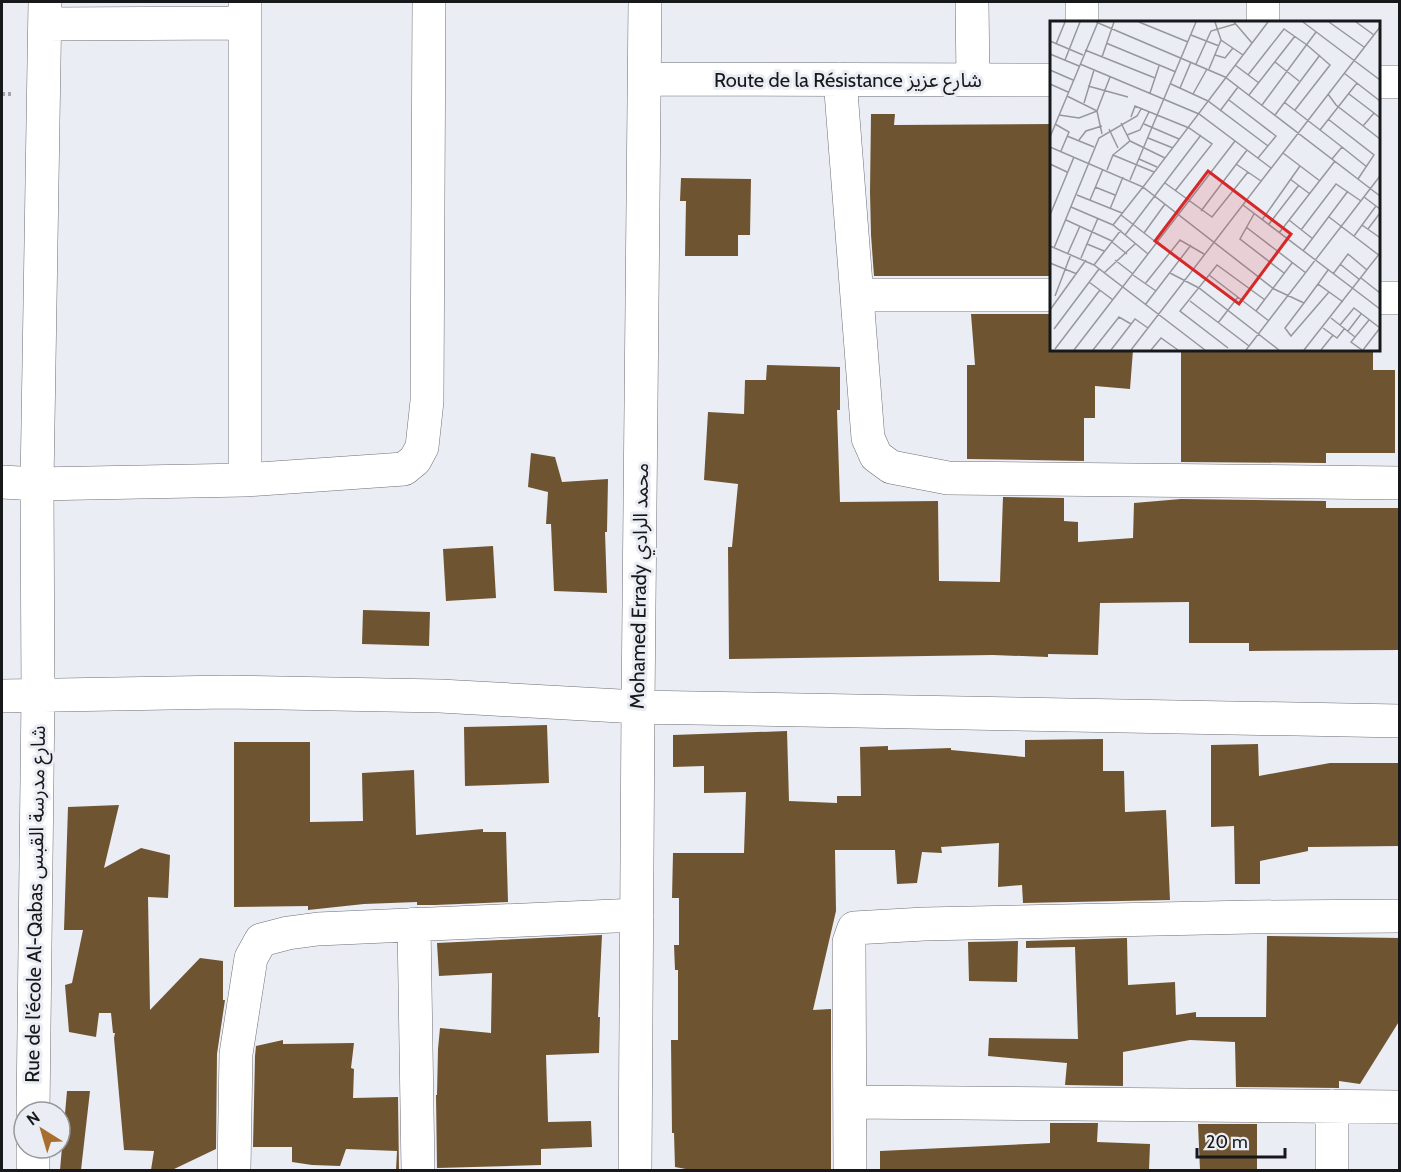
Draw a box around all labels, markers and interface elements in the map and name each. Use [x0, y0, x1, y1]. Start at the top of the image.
inset map [1050, 21, 1380, 351]
street label: Route de la Résistance شارع عزيز [714, 68, 982, 95]
street label: Mohamed Errady محمد الرادي [625, 463, 657, 709]
street label: Rue de l'école Al-Qabas شارع مدرسة القبس [20, 725, 53, 1083]
north arrow [12, 1100, 72, 1160]
text: N [23, 1107, 44, 1129]
scale bar [1197, 1121, 1286, 1159]
text: 20 m [1206, 1131, 1248, 1153]

